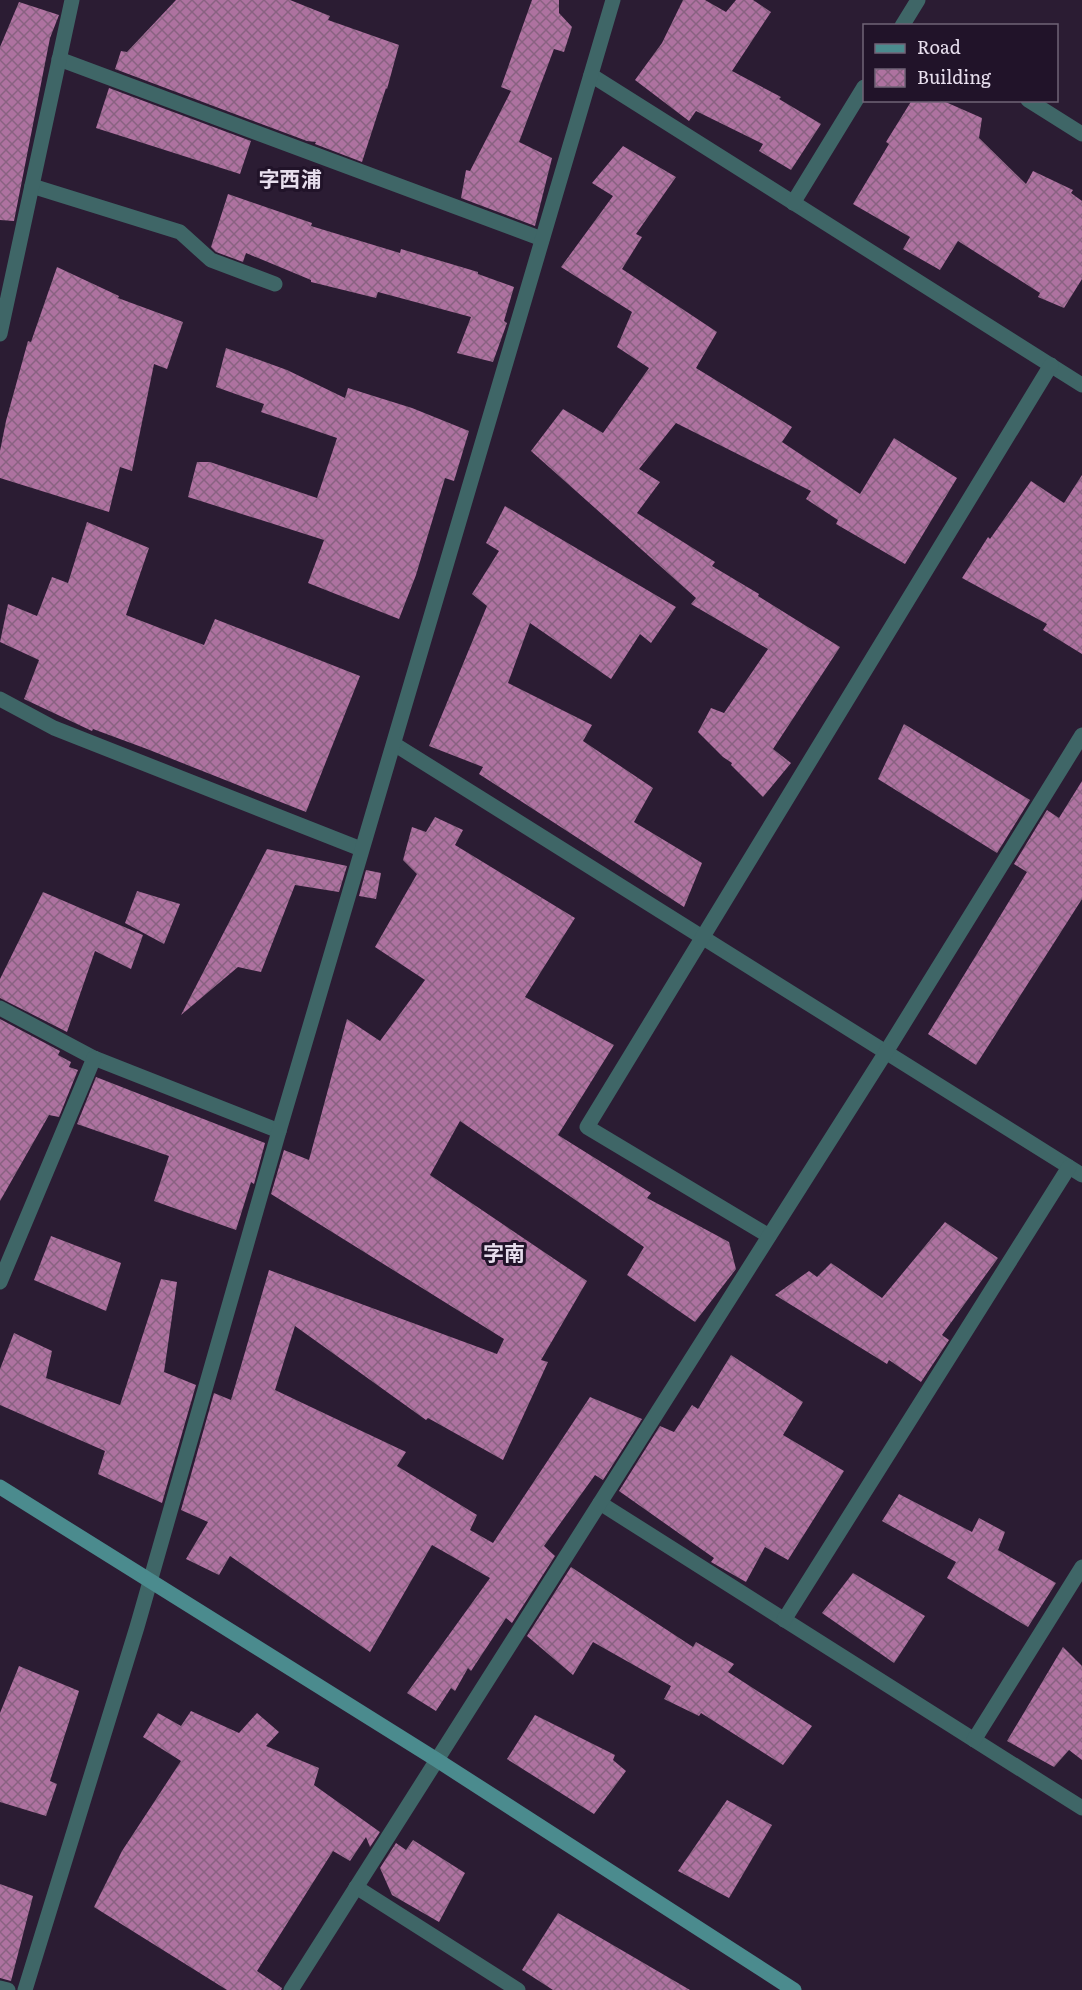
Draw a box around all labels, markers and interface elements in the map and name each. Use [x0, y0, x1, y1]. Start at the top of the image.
legend [863, 24, 1058, 102]
text: Road [917, 33, 961, 60]
text: Building [917, 63, 992, 90]
district label: 字西浦 [259, 162, 322, 193]
district label: 字南 [483, 1236, 525, 1267]

